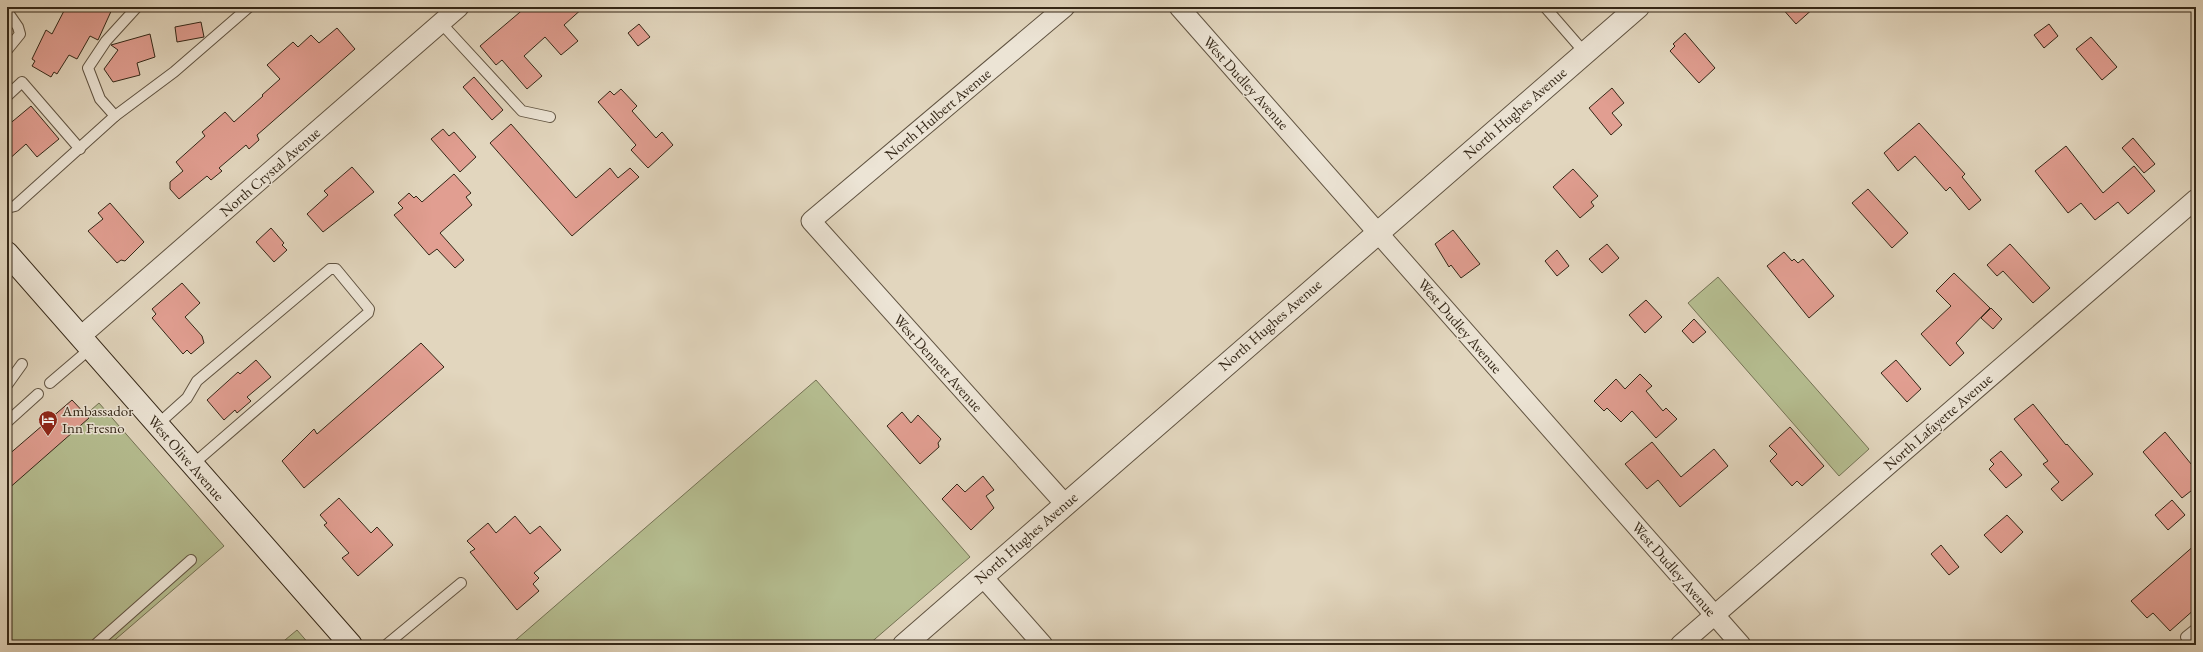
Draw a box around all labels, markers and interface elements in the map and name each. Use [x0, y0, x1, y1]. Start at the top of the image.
street label: West Dudley Avenue [1199, 32, 1294, 134]
street label: North Hughes Avenue [1459, 62, 1570, 163]
street label: North Hulbert Avenue [881, 64, 995, 164]
street label: North Crystal Avenue [215, 123, 324, 221]
street label: North Hughes Avenue [1214, 274, 1325, 375]
street label: West Dudley Avenue [1414, 274, 1507, 377]
street label: West Dennett Avenue [890, 310, 987, 416]
street label: North Lafayette Avenue [1879, 369, 1996, 474]
place label: Ambassador Inn Fresno [61, 401, 133, 437]
hotel icon: Ambassador Inn Fresno [37, 409, 59, 437]
street label: West Olive Avenue [144, 411, 229, 505]
street label: North Hughes Avenue [970, 487, 1081, 588]
street label: West Dudley Avenue [1628, 517, 1721, 620]

